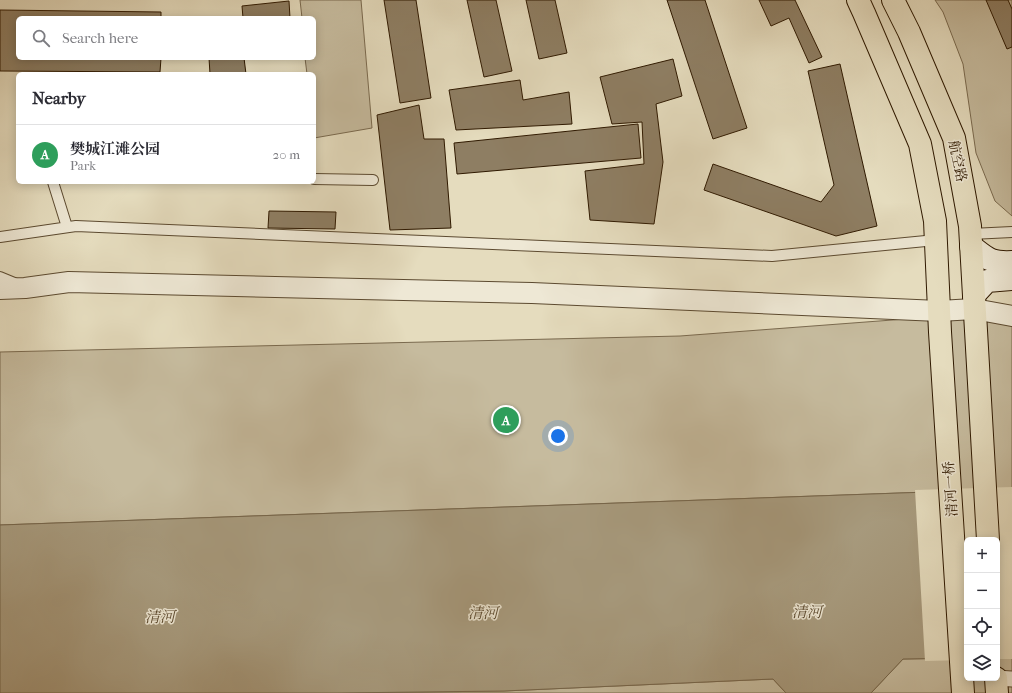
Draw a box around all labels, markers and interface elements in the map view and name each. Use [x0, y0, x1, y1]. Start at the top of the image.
search box [16, 16, 316, 60]
icon: search [30, 27, 52, 49]
text: Search here [62, 29, 138, 47]
text: Nearby [32, 88, 86, 108]
street label: 航空路 [945, 139, 970, 183]
text: 樊城江滩公园 [70, 140, 160, 158]
text: A [41, 147, 49, 162]
text: 20 m [273, 147, 300, 162]
text: Park [70, 158, 96, 173]
pin: A [493, 405, 519, 435]
your location [548, 426, 568, 446]
street label: 清河一桥 [940, 460, 961, 517]
map controls [964, 537, 1000, 681]
button: + [964, 537, 1000, 573]
button: − [964, 573, 1000, 609]
water label: 清河 [792, 603, 825, 621]
water label: 清河 [468, 604, 501, 622]
water label: 清河 [145, 608, 178, 626]
button: locate [964, 609, 1000, 645]
button: layers [964, 645, 1000, 681]

